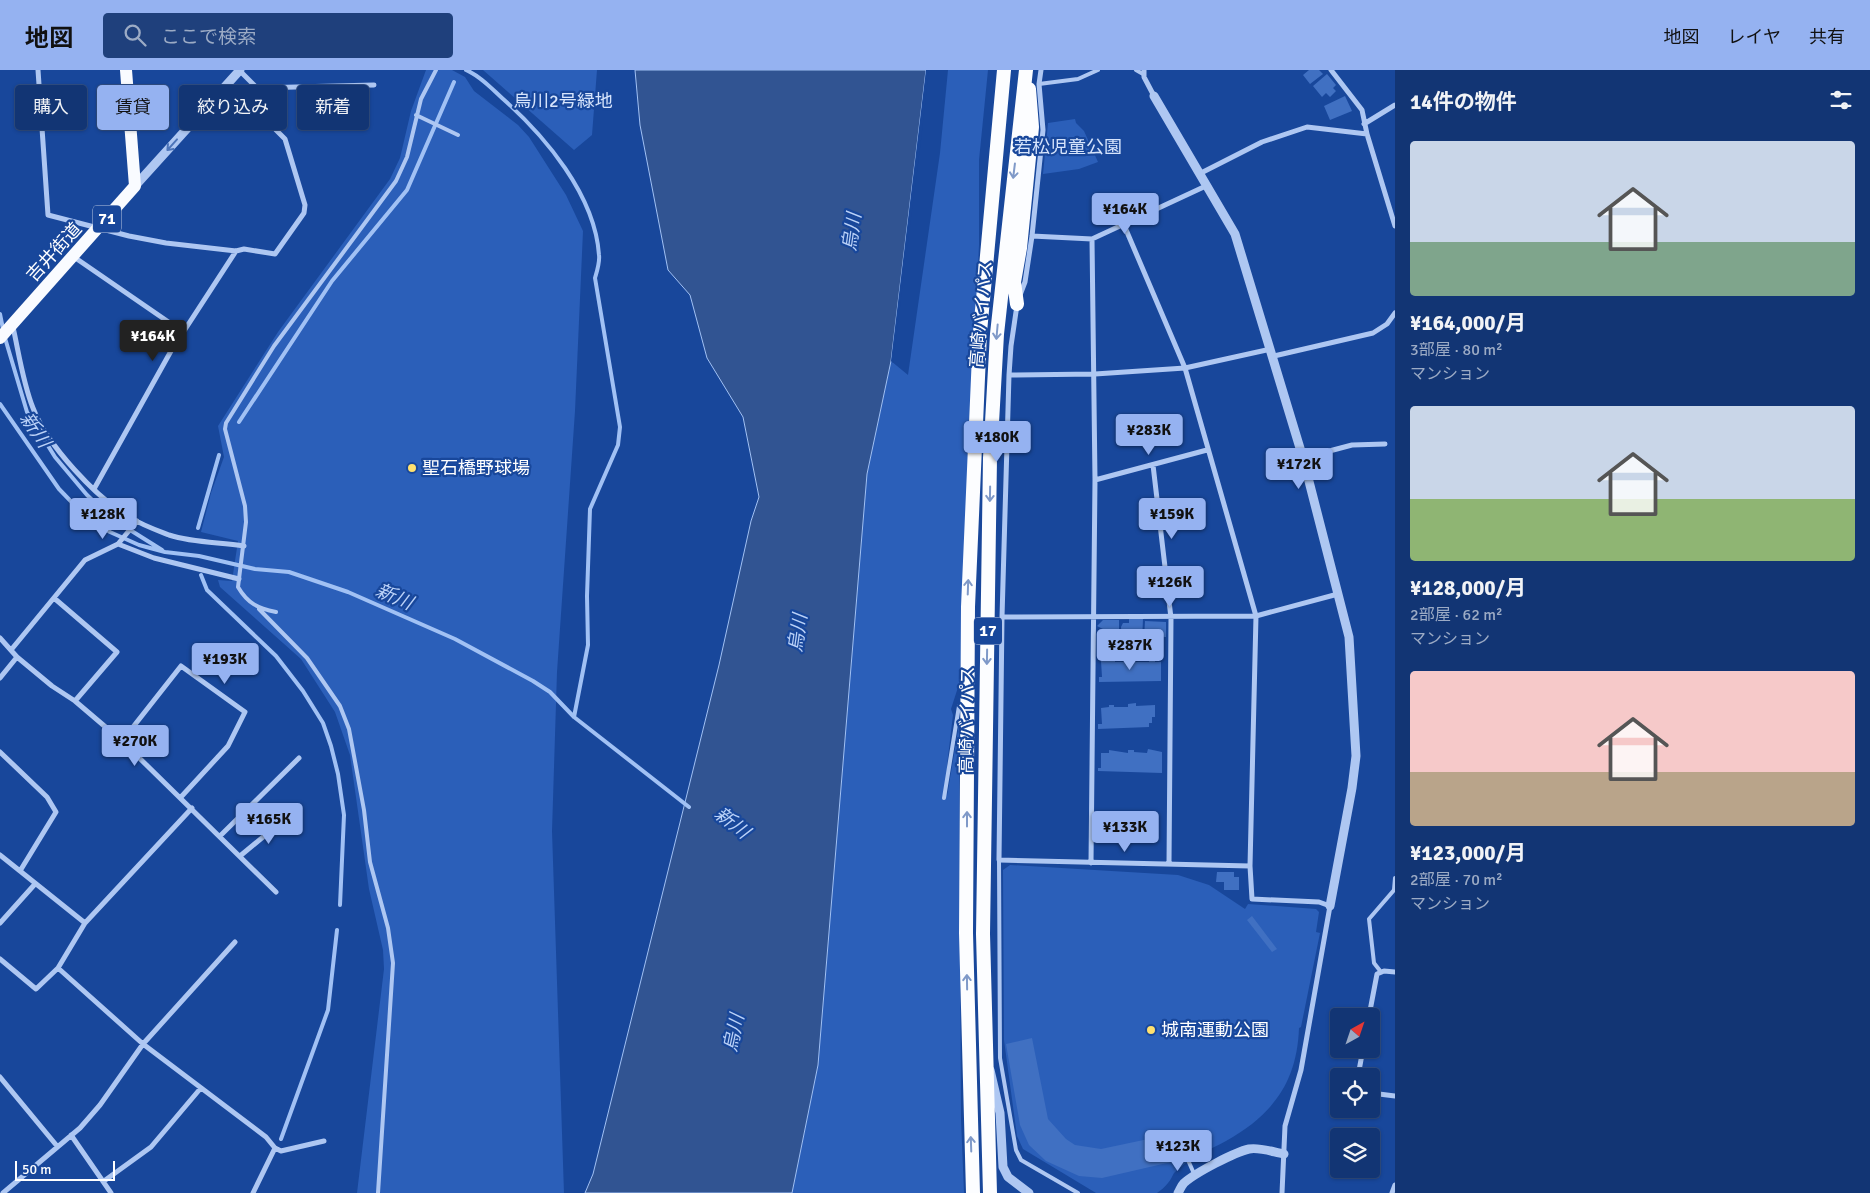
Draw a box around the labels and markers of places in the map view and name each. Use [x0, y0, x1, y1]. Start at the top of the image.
pin: ¥164K [1090, 192, 1160, 235]
pin: ¥164K [118, 320, 188, 362]
pin: ¥283K [1114, 414, 1184, 456]
pin: ¥180K [962, 420, 1032, 463]
pin: ¥172K [1264, 448, 1334, 490]
place label: 聖石橋野球場 [422, 457, 530, 479]
marker: 聖石橋野球場 [406, 462, 418, 474]
pin: ¥128K [68, 498, 138, 540]
pin: ¥159K [1137, 498, 1207, 540]
pin: ¥126K [1135, 566, 1205, 608]
pin: ¥287K [1095, 628, 1165, 671]
pin: ¥193K [190, 642, 260, 685]
pin: ¥270K [100, 724, 170, 767]
pin: ¥165K [234, 802, 304, 845]
pin: ¥133K [1090, 810, 1160, 853]
place label: 城南運動公園 [1161, 1019, 1269, 1041]
marker: 城南運動公園 [1145, 1024, 1157, 1036]
pin: ¥123K [1143, 1130, 1213, 1172]

